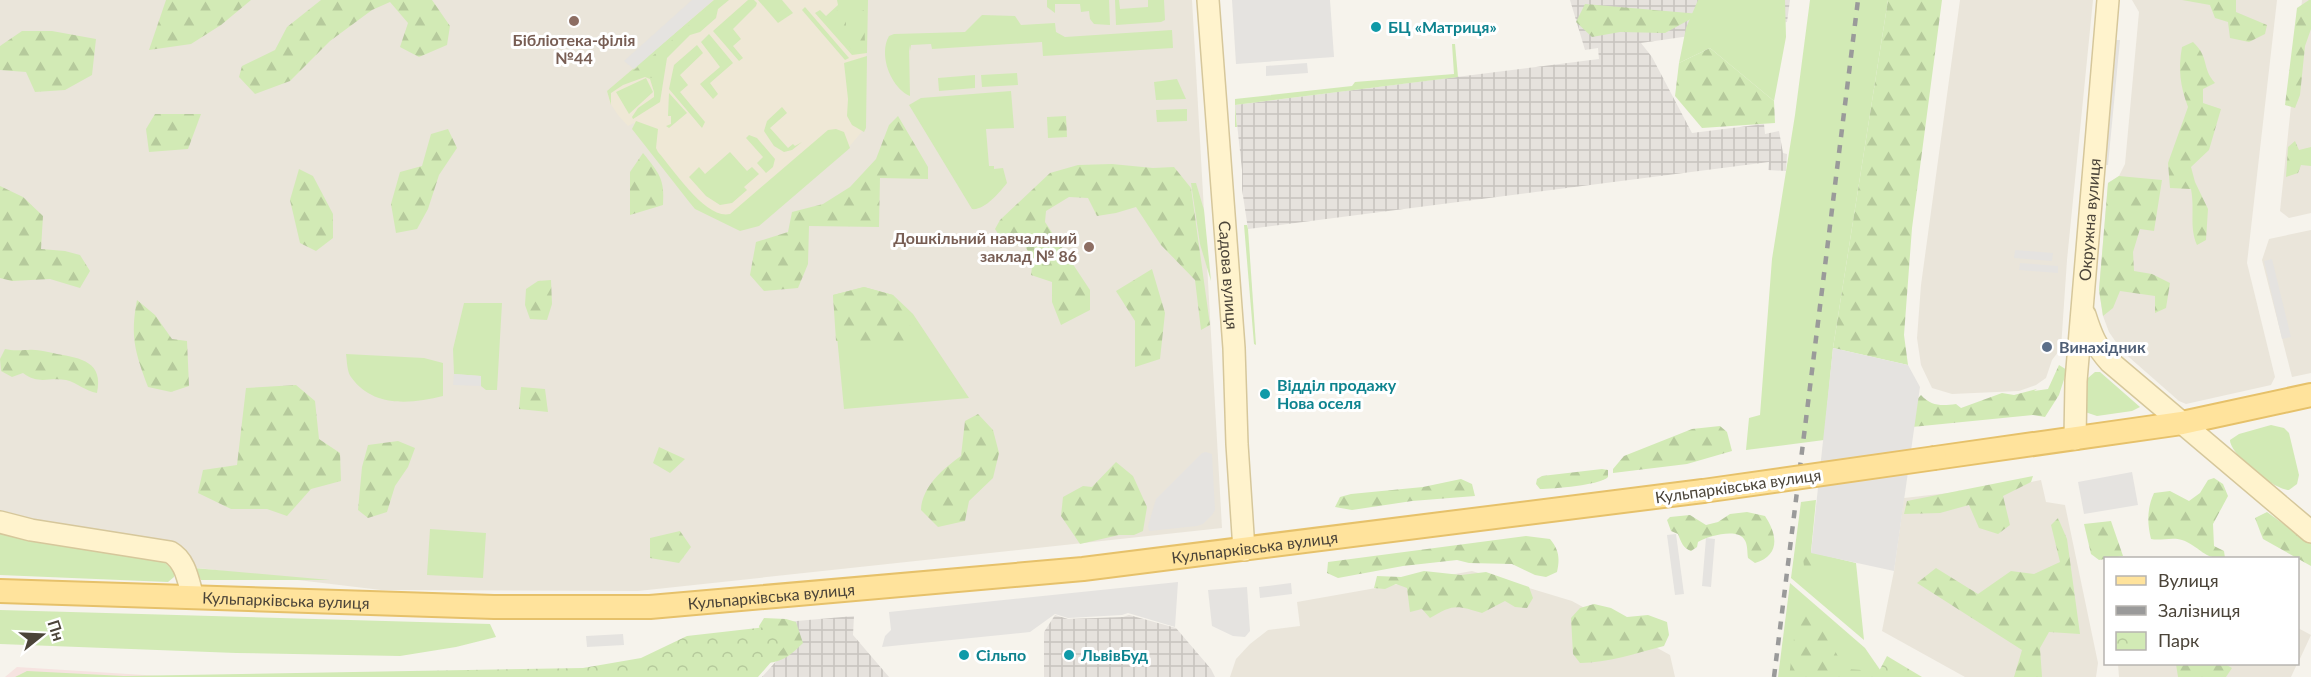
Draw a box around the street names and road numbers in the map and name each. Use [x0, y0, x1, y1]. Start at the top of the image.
street label: Окружна вулиця [2074, 157, 2104, 282]
street label: Садова вулиця [1216, 220, 1243, 330]
street label: Кульпарківська вулиця [1654, 464, 1822, 507]
street label: Кульпарківська вулиця [1170, 527, 1339, 567]
street label: Кульпарківська вулиця [687, 579, 856, 613]
street label: Кульпарківська вулиця [202, 588, 370, 612]

